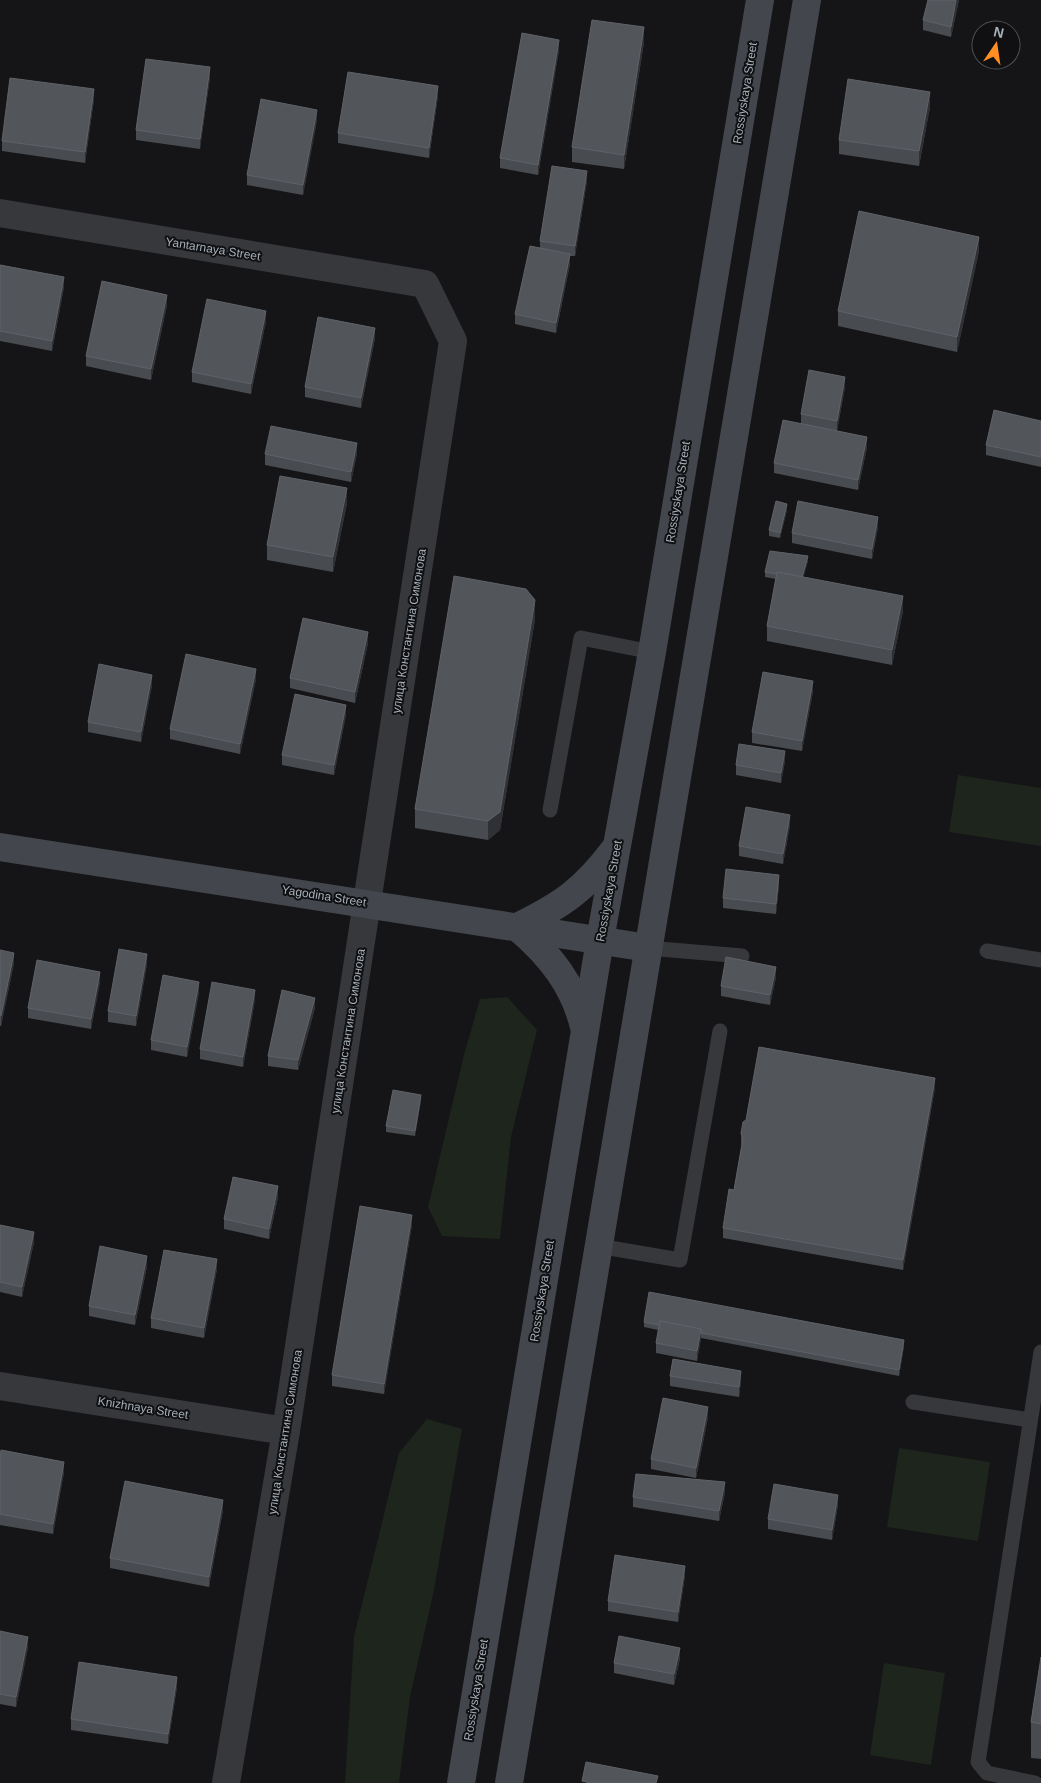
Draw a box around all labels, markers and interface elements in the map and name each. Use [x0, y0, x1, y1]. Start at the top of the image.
north arrow [971, 20, 1021, 70]
text: N [992, 23, 1006, 41]
street label: Rossiyskaya Street [730, 41, 760, 145]
street label: Yantarnaya Street [165, 235, 262, 264]
street label: Rossiyskaya Street [663, 440, 693, 544]
street label: улица Константина Симонова [389, 547, 429, 714]
street label: Rossiyskaya Street [593, 839, 625, 943]
street label: Yagodina Street [281, 882, 368, 910]
street label: улица Константина Симонова [328, 947, 368, 1114]
street label: Rossiyskaya Street [527, 1239, 557, 1343]
street label: улица Константина Симонова [265, 1348, 305, 1515]
street label: Knizhnaya Street [97, 1394, 190, 1422]
street label: Rossiyskaya Street [461, 1638, 491, 1742]

